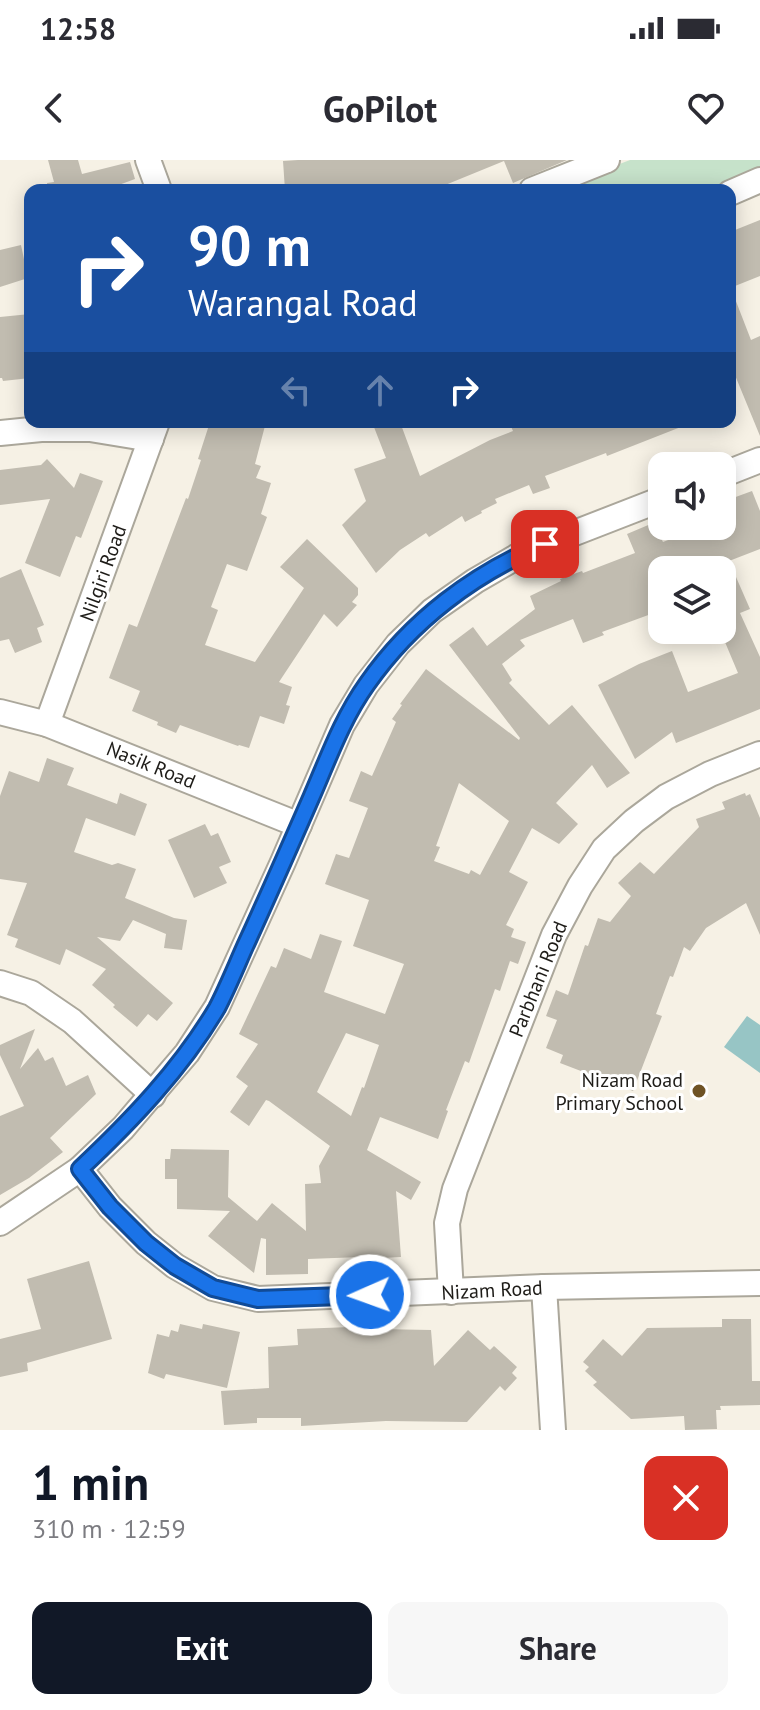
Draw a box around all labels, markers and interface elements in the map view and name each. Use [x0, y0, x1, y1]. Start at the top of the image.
text: 12:58 [40, 9, 116, 48]
text: GoPilot [323, 85, 437, 132]
icon: back [32, 86, 76, 130]
icon: heart [684, 86, 728, 130]
text: 90 m [188, 209, 311, 281]
icon: right [56, 216, 160, 320]
text: Warangal Road [188, 279, 418, 326]
icon: left [274, 368, 318, 412]
icon: ahead [358, 368, 402, 412]
icon: right [442, 368, 486, 412]
map controls [648, 452, 736, 644]
button: sound [648, 452, 736, 540]
pin [511, 510, 579, 578]
street label: Nilgiri Road [74, 521, 132, 625]
icon: arrive [523, 522, 567, 566]
button: layers [648, 556, 736, 644]
street label: Nasik Road [103, 735, 199, 795]
street label: Parbhani Road [503, 917, 573, 1041]
place label: Nizam Road Primary School [556, 1067, 683, 1116]
marker: Nizam Road Primary School [690, 1082, 708, 1100]
position arrow [328, 1253, 412, 1337]
street label: Nizam Road [441, 1274, 543, 1306]
text: 1 min [32, 1451, 149, 1513]
button: close [644, 1456, 728, 1540]
text: 310 m · 12:59 [32, 1512, 186, 1545]
button: Exit [32, 1602, 372, 1694]
button: Share [388, 1602, 728, 1694]

